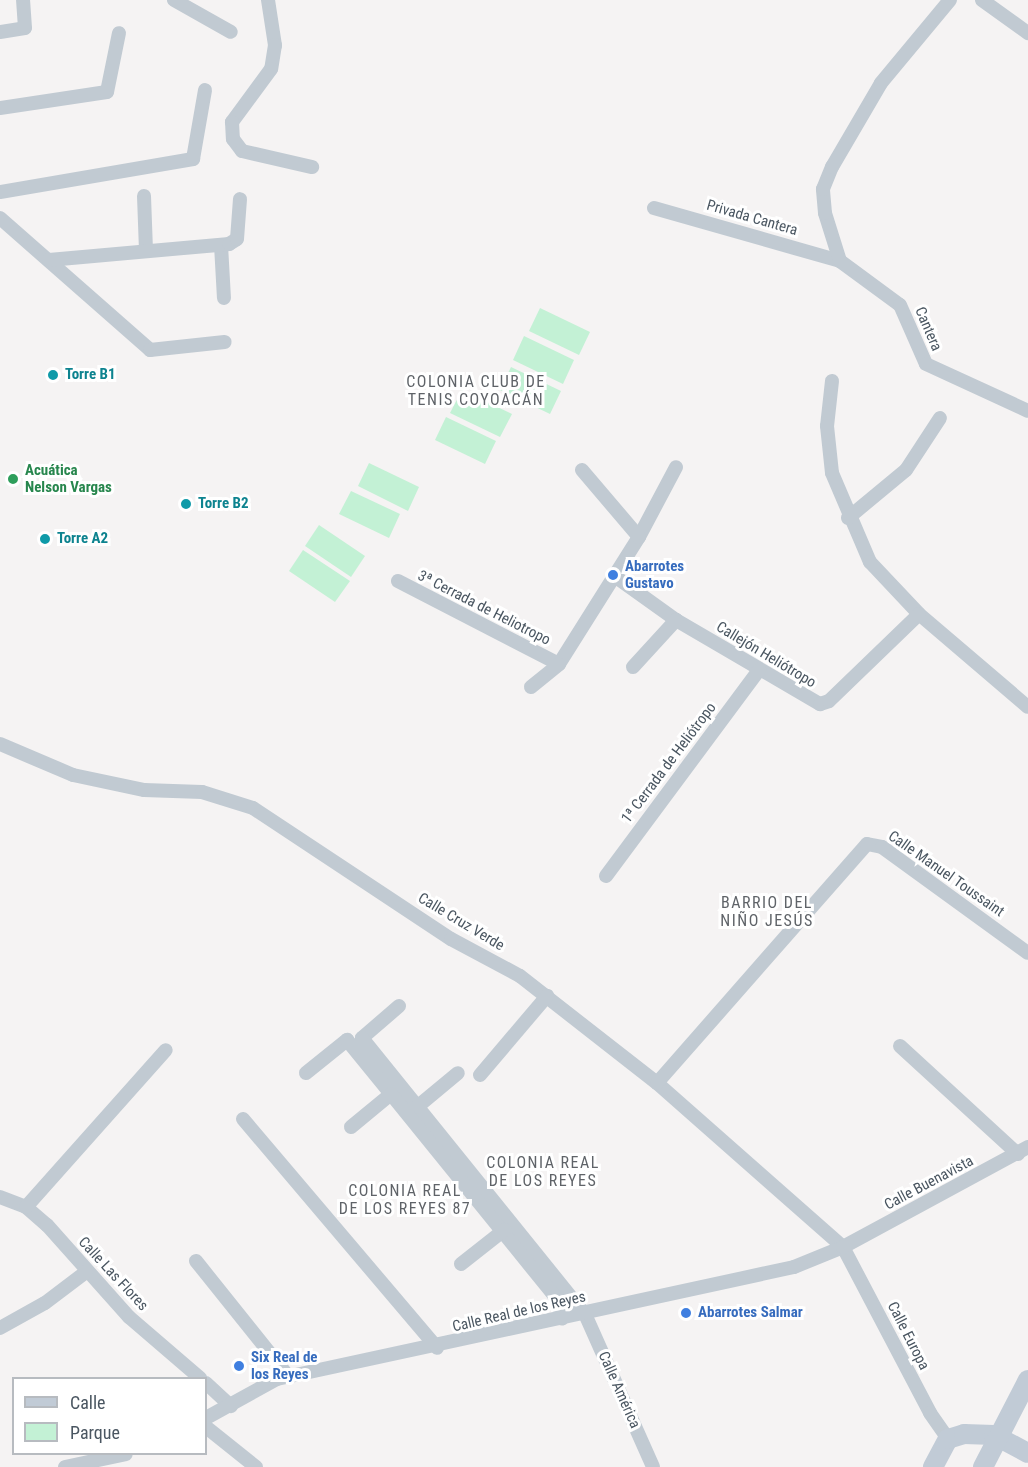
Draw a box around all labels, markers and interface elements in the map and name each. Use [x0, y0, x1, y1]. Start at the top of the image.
street label: Privada Cantera [704, 196, 800, 240]
street label: Cantera [911, 304, 945, 354]
place label: Torre B1 [65, 366, 116, 384]
marker: Torre B1 [46, 368, 60, 382]
district label: COLONIA CLUB DE TENIS COYOACÁN [406, 372, 546, 410]
place label: Acuática Nelson Vargas [25, 461, 112, 496]
marker: Acuática Nelson Vargas [6, 472, 20, 486]
place label: Torre B2 [198, 495, 249, 513]
marker: Torre B2 [179, 497, 193, 511]
place label: Torre A2 [57, 530, 108, 548]
marker: Torre A2 [38, 532, 52, 546]
place label: Abarrotes Gustavo [625, 557, 684, 592]
street label: 3ª Cerrada de Heliotropo [415, 567, 553, 649]
marker: Abarrotes Gustavo [606, 568, 620, 582]
street label: Callejón Heliótropo [713, 618, 819, 692]
street label: 1ª Cerrada de Heliótropo [618, 699, 720, 827]
street label: Calle Manuel Toussaint [884, 827, 1008, 921]
street label: Calle Cruz Verde [415, 889, 507, 955]
district label: BARRIO DEL NIÑO JESÚS [720, 893, 814, 931]
street label: Calle Buenavista [881, 1152, 977, 1214]
district label: COLONIA REAL DE LOS REYES [486, 1153, 600, 1191]
district label: COLONIA REAL DE LOS REYES 87 [339, 1181, 471, 1219]
street label: Calle Las Flores [74, 1233, 152, 1315]
street label: Calle Real de los Reyes [451, 1288, 587, 1336]
street label: Calle Europa [883, 1299, 933, 1373]
place label: Abarrotes Salmar [698, 1304, 803, 1322]
marker: Abarrotes Salmar [679, 1306, 693, 1320]
place label: Six Real de los Reyes [251, 1348, 318, 1383]
street label: Calle América [594, 1349, 644, 1431]
marker: Six Real de los Reyes [232, 1359, 246, 1373]
legend [12, 1377, 207, 1455]
text: Calle [70, 1392, 106, 1413]
text: Parque [70, 1422, 120, 1443]

